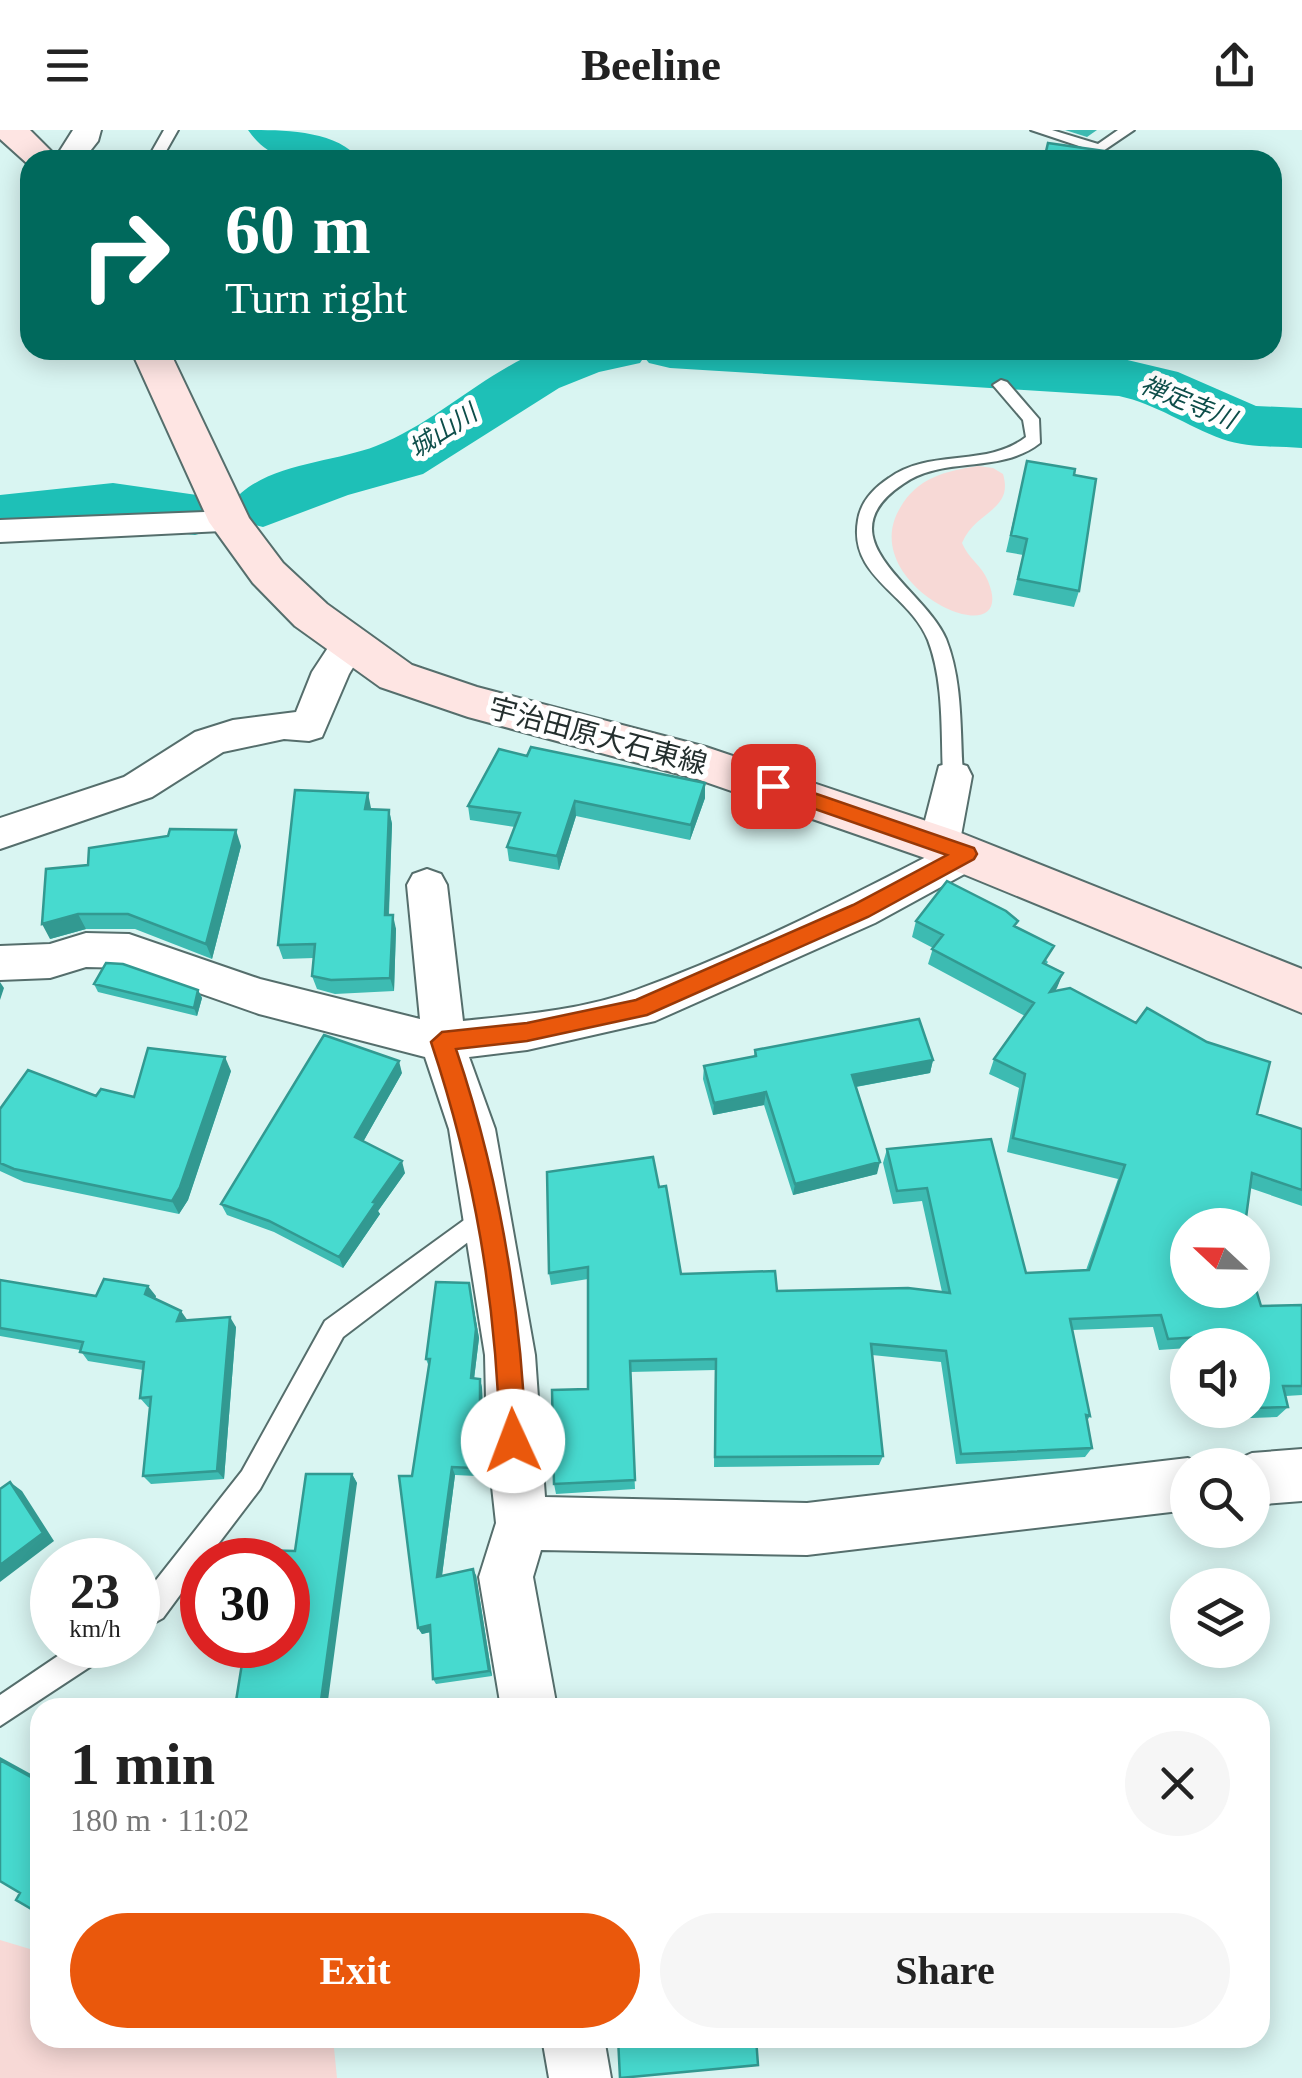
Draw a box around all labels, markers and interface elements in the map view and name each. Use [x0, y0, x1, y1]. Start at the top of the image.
icon: menu [40, 38, 95, 93]
icon: share [1207, 38, 1262, 93]
text: Beeline [581, 40, 721, 90]
icon: right [60, 190, 190, 320]
text: 60 m [225, 191, 371, 268]
text: Turn right [225, 273, 407, 323]
water label: 禅定寺川 [1137, 371, 1242, 434]
water label: 城山川 [404, 398, 484, 463]
street label: 宇治田原大石東線 [486, 692, 710, 780]
pin [731, 744, 816, 829]
icon: arrive [746, 759, 801, 814]
north arrow [1170, 1208, 1270, 1308]
map controls [1170, 1208, 1270, 1668]
button: sound [1170, 1328, 1270, 1428]
position arrow [461, 1389, 565, 1493]
button: search [1170, 1448, 1270, 1548]
speed limit sign: 30 [180, 1538, 310, 1668]
text: 23 [70, 1563, 120, 1619]
button: layers [1170, 1568, 1270, 1668]
text: km/h [69, 1615, 121, 1642]
text: 1 min [70, 1731, 215, 1797]
button: close [1125, 1731, 1230, 1836]
text: 180 m · 11:02 [70, 1802, 249, 1838]
button: Exit [70, 1913, 640, 2028]
button: Share [660, 1913, 1230, 2028]

